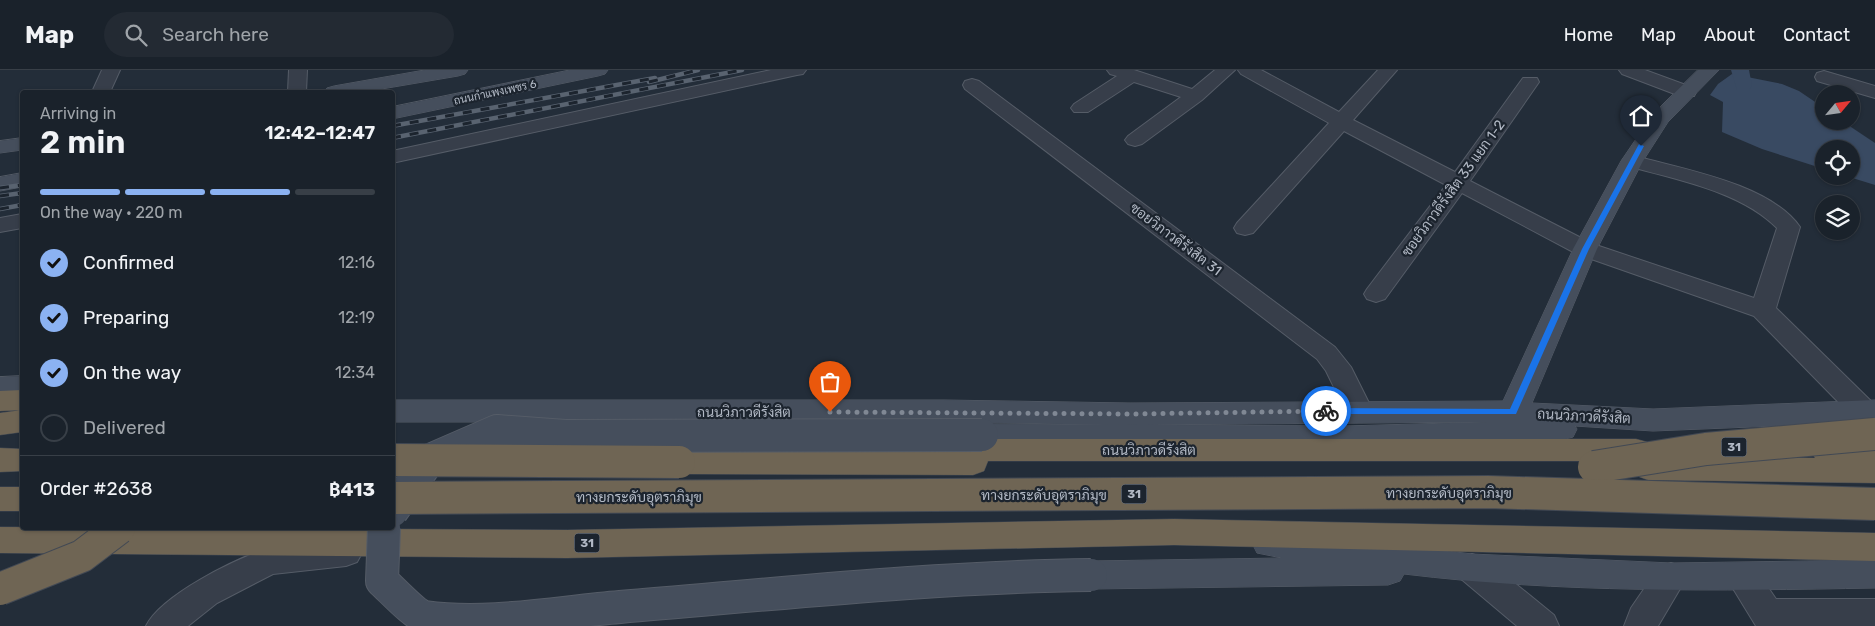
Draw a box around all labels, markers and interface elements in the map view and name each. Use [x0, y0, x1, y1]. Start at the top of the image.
search box [104, 12, 454, 57]
text: Map [25, 21, 74, 49]
icon: search [122, 21, 150, 49]
text: Search here [162, 23, 269, 46]
text: Home [1564, 24, 1613, 46]
text: Map [1641, 24, 1676, 46]
text: About [1704, 24, 1755, 46]
text: Contact [1783, 24, 1850, 46]
street label: ถนนกำแพงเพชร 6 [452, 76, 538, 108]
north arrow [1815, 85, 1860, 130]
map controls [1815, 85, 1860, 240]
pin [1620, 95, 1662, 146]
icon: home [1627, 102, 1655, 130]
text: Arriving in [40, 104, 116, 123]
street label: ซอยวิภาวดีรังสิต 33 แยก 1-2 [1397, 116, 1509, 260]
text: 12:42–12:47 [264, 121, 375, 144]
text: 2 min [40, 123, 125, 161]
button: locate [1815, 140, 1860, 185]
button: layers [1815, 195, 1860, 240]
street label: ซอยวิภาวดีรังสิต 31 [1127, 199, 1225, 279]
text: On the way · 220 m [40, 203, 182, 222]
icon: check [40, 249, 68, 277]
text: Confirmed [83, 251, 174, 274]
text: 12:16 [338, 253, 375, 272]
icon: check [40, 304, 68, 332]
text: Preparing [83, 306, 169, 329]
text: 12:19 [338, 308, 375, 327]
icon: check [40, 359, 68, 387]
text: On the way [83, 361, 181, 384]
pin [809, 361, 851, 412]
text: 12:34 [335, 363, 375, 382]
icon: bag [816, 368, 844, 396]
courier [1301, 386, 1351, 436]
icon: bike [1312, 397, 1340, 425]
street label: ถนนวิภาวดีรังสิต [697, 403, 791, 421]
street label: ถนนวิภาวดีรังสิต [1537, 405, 1631, 427]
text: Delivered [83, 416, 166, 439]
road number: 31 [1722, 438, 1746, 457]
street label: ถนนวิภาวดีรังสิต [1102, 441, 1196, 459]
text: Order #2638 [40, 477, 153, 500]
text: ฿413 [329, 478, 375, 501]
road number: 31 [1122, 484, 1146, 504]
street label: ทางยกระดับอุตราภิมุข [1386, 485, 1512, 503]
street label: ทางยกระดับอุตราภิมุข [981, 487, 1107, 505]
street label: ทางยกระดับอุตราภิมุข [576, 489, 702, 507]
road number: 31 [574, 533, 600, 552]

